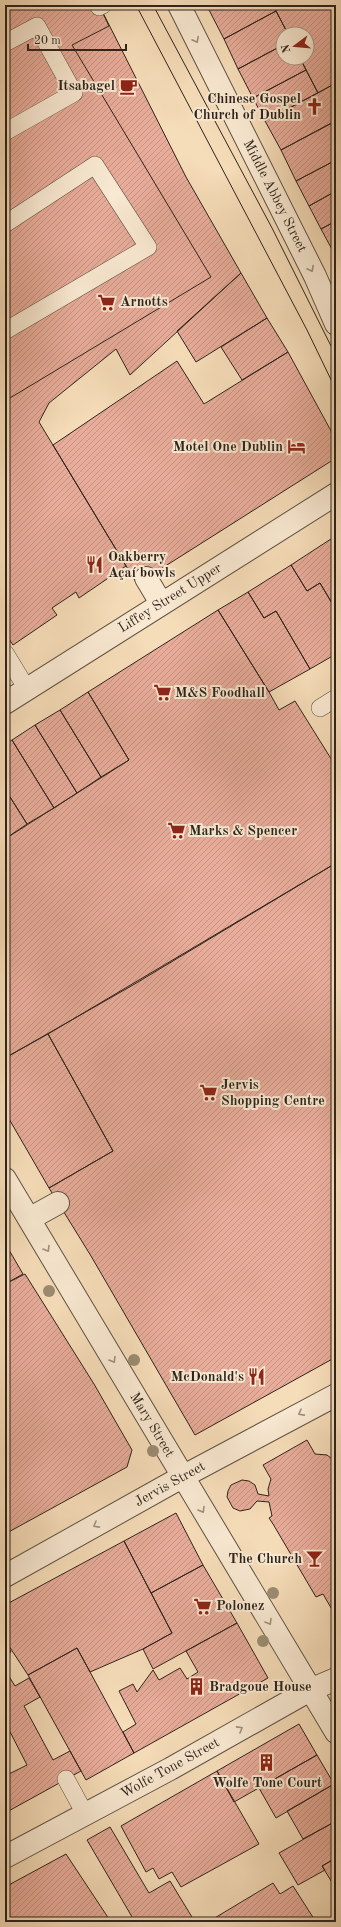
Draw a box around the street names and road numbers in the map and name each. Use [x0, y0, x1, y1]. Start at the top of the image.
street label: Middle Abbey Street [241, 137, 309, 255]
street label: Liffey Street Upper [116, 560, 224, 635]
street label: Mary Street [127, 1390, 177, 1460]
street label: Jervis Street [132, 1459, 208, 1509]
street label: Wolfe Tone Street [118, 1735, 222, 1801]

